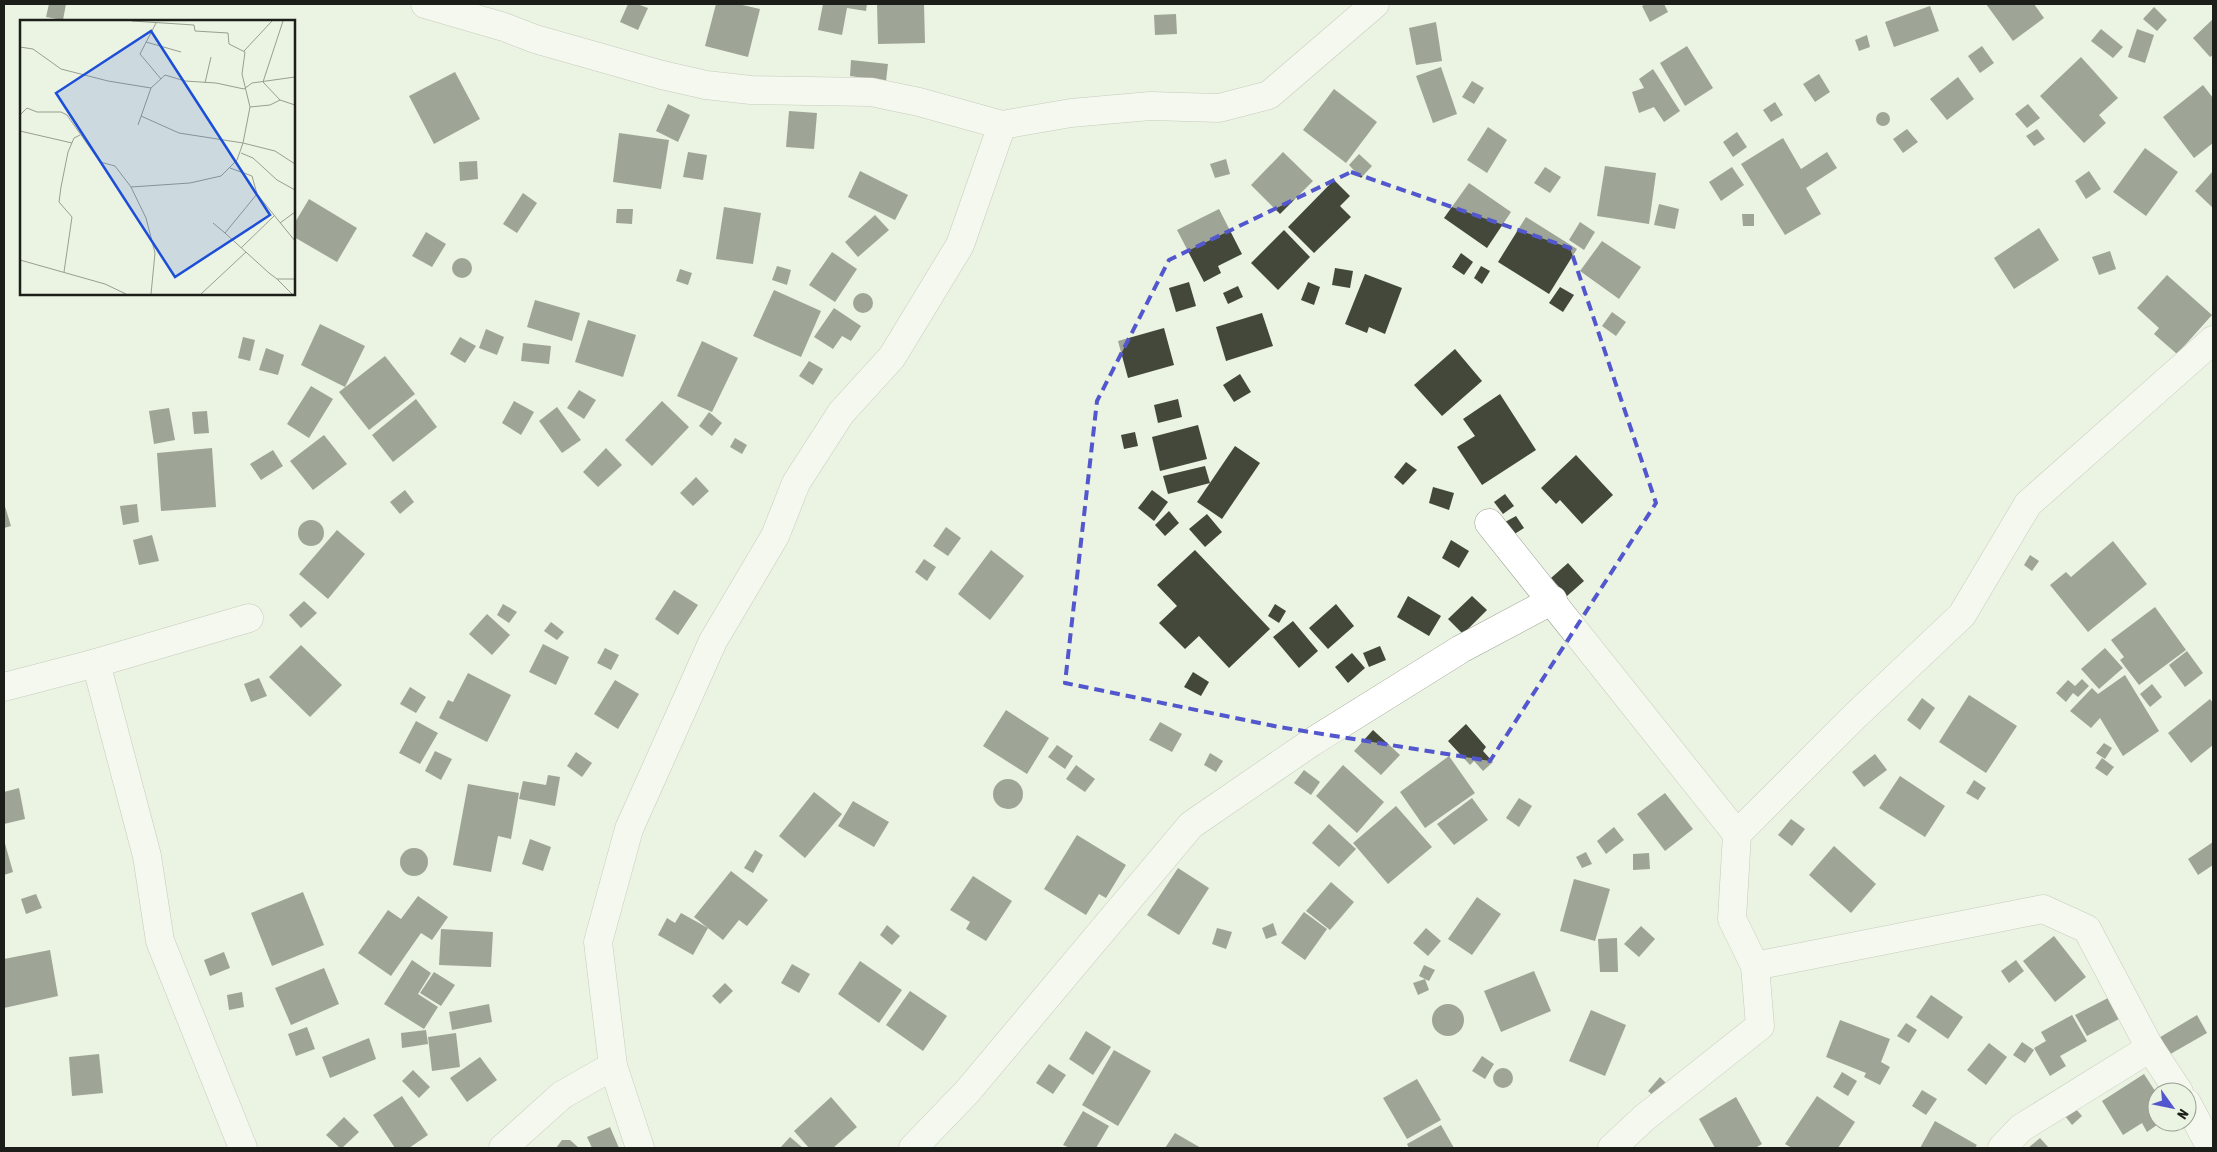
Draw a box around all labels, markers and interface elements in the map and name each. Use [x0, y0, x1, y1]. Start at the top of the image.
inset map [20, 20, 295, 295]
north arrow [2147, 1082, 2197, 1132]
text: N [2174, 1106, 2192, 1122]

